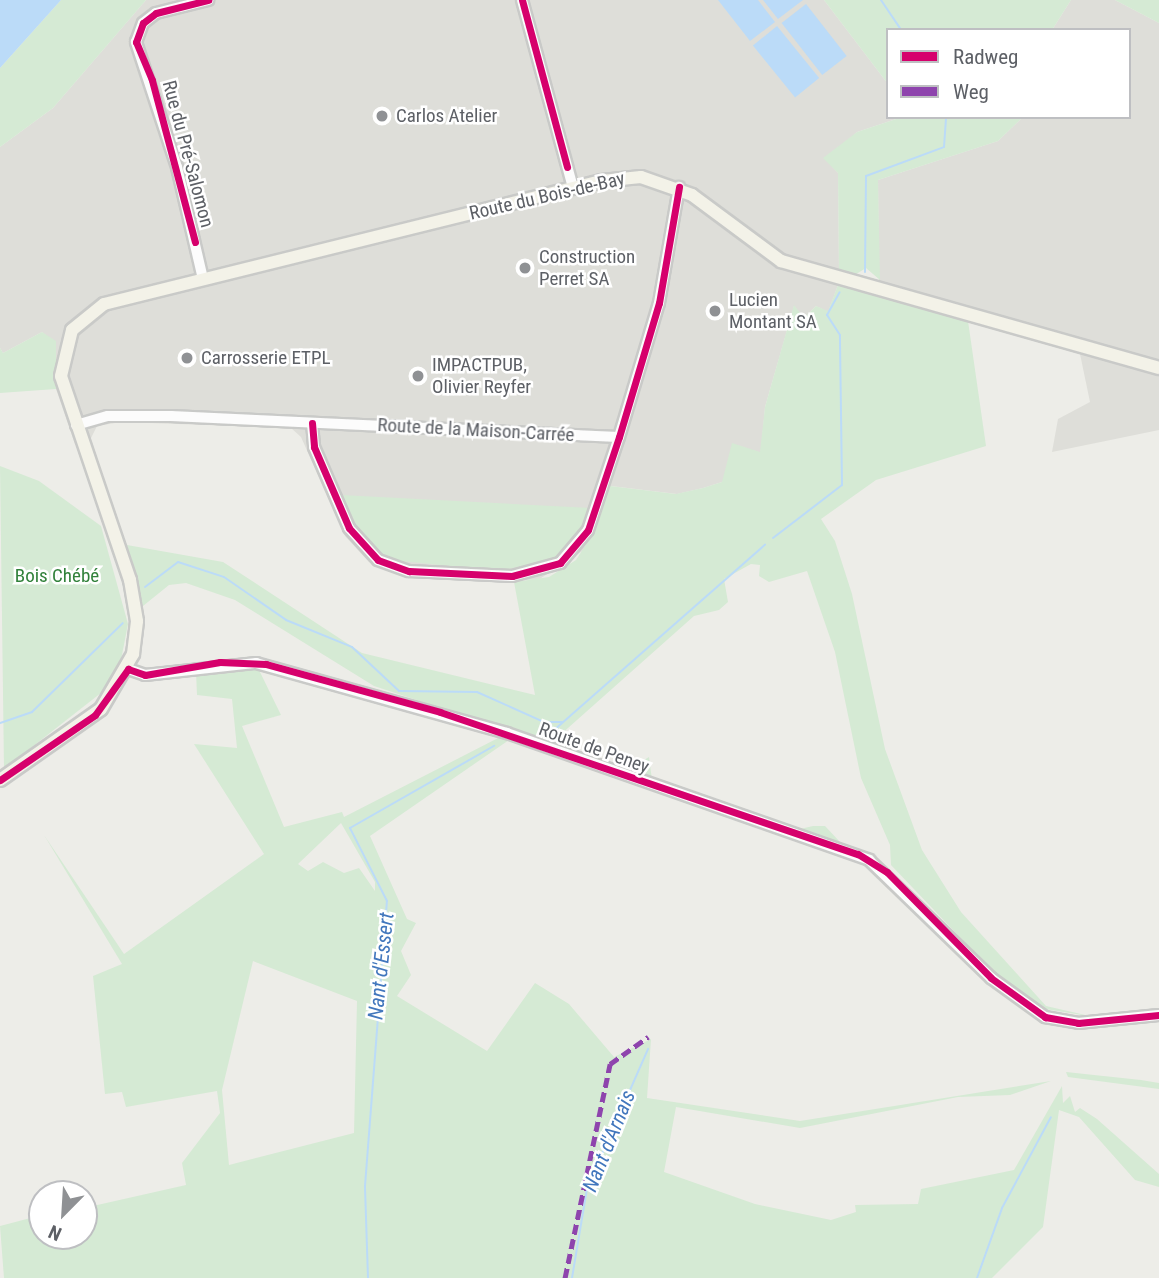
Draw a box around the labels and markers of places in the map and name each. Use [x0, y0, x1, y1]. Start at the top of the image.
place label: Carlos Atelier [396, 105, 497, 127]
marker: Carlos Atelier [374, 108, 390, 124]
place label: Construction Perret SA [539, 246, 635, 290]
marker: Construction Perret SA [517, 260, 533, 276]
place label: Lucien Montant SA [729, 289, 817, 333]
marker: Lucien Montant SA [707, 303, 723, 319]
place label: Carrosserie ETPL [201, 347, 331, 369]
marker: Carrosserie ETPL [179, 350, 195, 366]
place label: IMPACTPUB, Olivier Reyfer [432, 354, 531, 398]
marker: IMPACTPUB, Olivier Reyfer [410, 368, 426, 384]

